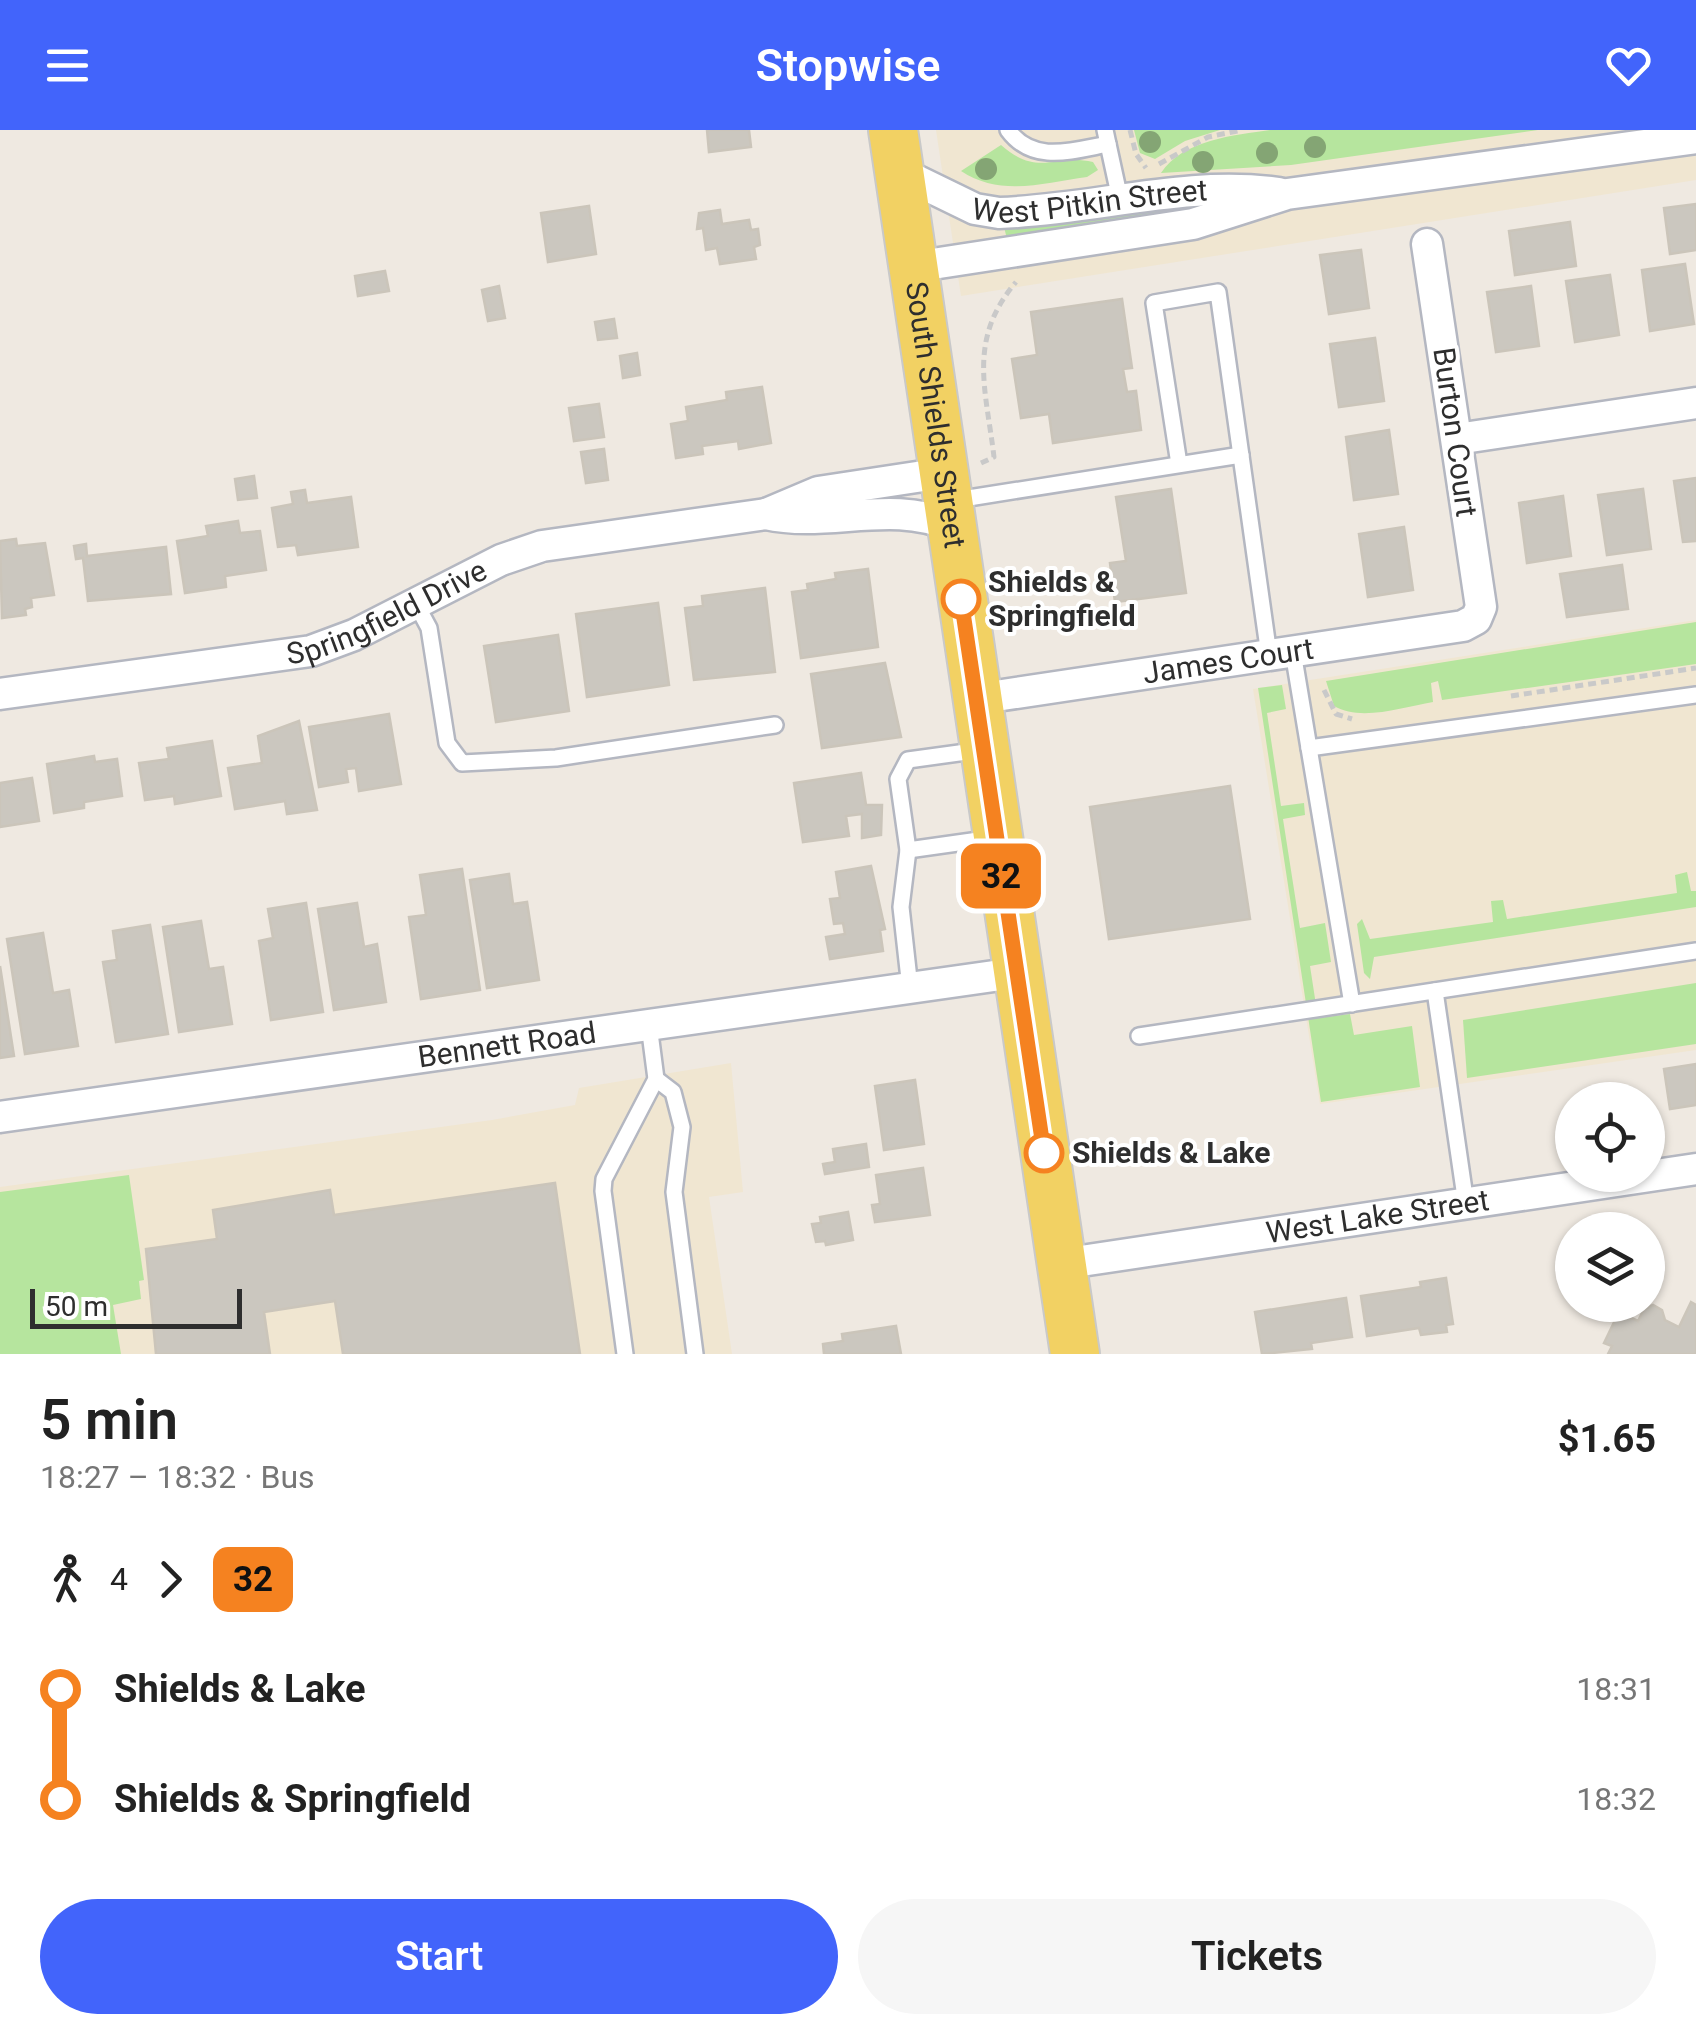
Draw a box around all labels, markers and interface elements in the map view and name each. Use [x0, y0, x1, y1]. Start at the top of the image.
icon: menu [40, 38, 95, 93]
icon: heart [1601, 38, 1656, 93]
text: Stopwise [755, 39, 941, 92]
street label: West Pitkin Street [969, 172, 1208, 230]
street label: South Shields Street [899, 279, 973, 551]
street label: Burton Court [1426, 345, 1485, 519]
street label: Springfield Drive [284, 552, 492, 671]
place label: Shields & Springfield [988, 564, 1136, 633]
marker: Shields & Springfield [942, 580, 980, 618]
street label: James Court [1140, 631, 1316, 691]
line badge: 32 [956, 844, 1046, 908]
text: 32 [981, 856, 1021, 897]
street label: Bennett Road [415, 1015, 598, 1075]
map controls [1555, 1082, 1665, 1322]
button: locate [1555, 1082, 1665, 1192]
marker: Shields & Lake [1025, 1134, 1063, 1172]
place label: Shields & Lake [1072, 1135, 1271, 1170]
street label: West Lake Street [1264, 1182, 1491, 1250]
button: layers [1555, 1212, 1665, 1322]
scale bar [30, 1284, 242, 1328]
text: 50 m [45, 1290, 108, 1323]
text: 5 min [40, 1388, 178, 1452]
text: $1.65 [1558, 1417, 1656, 1461]
text: 18:27 – 18:32 · Bus [40, 1458, 315, 1496]
icon: walk [40, 1552, 95, 1607]
icon: forward [143, 1552, 198, 1607]
text: 32 [233, 1559, 273, 1600]
text: 4 [110, 1560, 128, 1598]
text: Shields & Lake [114, 1667, 365, 1711]
text: 18:31 [1576, 1670, 1656, 1708]
text: Shields & Springfield [114, 1777, 471, 1821]
text: 18:32 [1576, 1780, 1656, 1818]
button: Start [40, 1899, 838, 2014]
button: Tickets [858, 1899, 1656, 2014]

